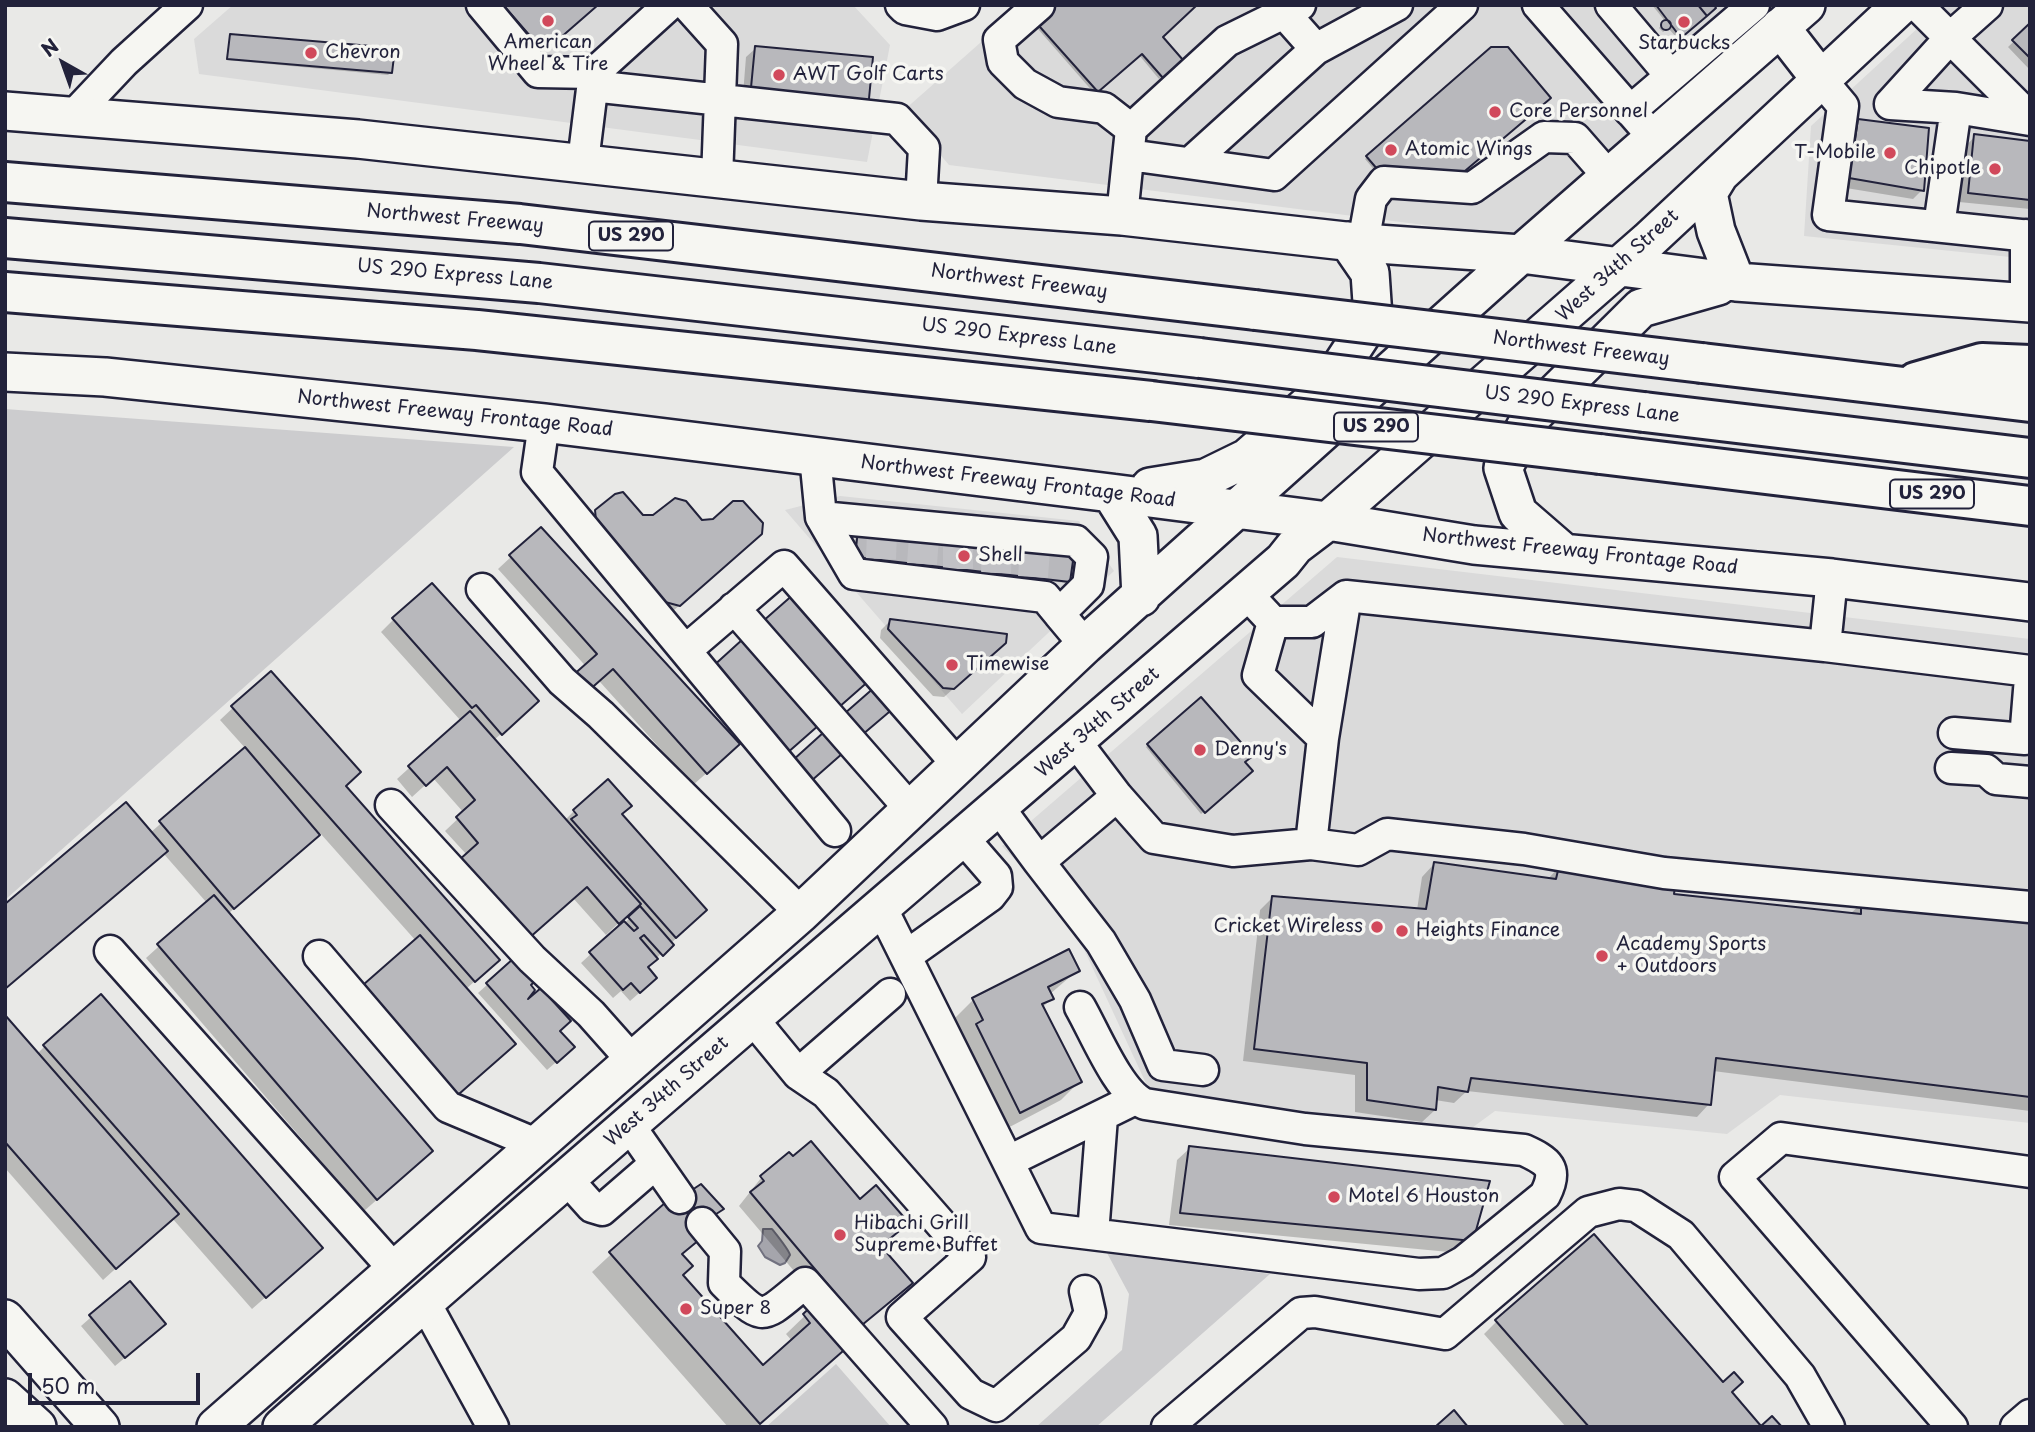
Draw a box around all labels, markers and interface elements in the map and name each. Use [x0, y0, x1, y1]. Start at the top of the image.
marker: American Wheel & Tire [540, 13, 556, 29]
marker: Starbucks [1676, 14, 1692, 30]
north arrow [28, 28, 98, 98]
text: N [35, 31, 64, 62]
place label: American Wheel & Tire [488, 32, 608, 76]
place label: Starbucks [1638, 33, 1730, 55]
place label: Chevron [325, 42, 401, 64]
marker: Chevron [303, 45, 319, 61]
place label: AWT Golf Carts [793, 64, 944, 86]
marker: AWT Golf Carts [771, 67, 787, 83]
place label: Core Personnel [1509, 101, 1648, 123]
marker: Core Personnel [1487, 104, 1503, 120]
place label: Atomic Wings [1405, 139, 1532, 161]
marker: Atomic Wings [1383, 142, 1399, 158]
place label: T-Mobile [1794, 142, 1876, 164]
marker: T-Mobile [1882, 145, 1898, 161]
place label: Chipotle [1904, 158, 1981, 180]
marker: Chipotle [1987, 161, 2003, 177]
street label: Northwest Freeway [366, 200, 544, 238]
street label: West 34th Street [1552, 205, 1684, 327]
road number: US 290 [589, 222, 673, 250]
street label: US 290 Express Lane [356, 255, 554, 295]
street label: Northwest Freeway [929, 260, 1109, 304]
street label: US 290 Express Lane [920, 314, 1118, 360]
street label: Northwest Freeway [1491, 327, 1671, 371]
street label: US 290 Express Lane [1483, 382, 1681, 428]
street label: Northwest Freeway Frontage Road [296, 386, 614, 442]
road number: US 290 [1334, 412, 1418, 442]
street label: Northwest Freeway Frontage Road [859, 451, 1177, 513]
road number: US 290 [1890, 480, 1974, 508]
street label: Northwest Freeway Frontage Road [1421, 524, 1739, 580]
place label: Shell [978, 545, 1023, 567]
marker: Shell [956, 548, 972, 564]
place label: Timewise [966, 654, 1049, 676]
marker: Timewise [944, 657, 960, 673]
street label: West 34th Street [1031, 663, 1165, 783]
place label: Denny's [1214, 739, 1287, 761]
marker: Denny's [1192, 742, 1208, 758]
place label: Cricket Wireless [1213, 916, 1363, 938]
marker: Cricket Wireless [1369, 919, 1385, 935]
place label: Heights Finance [1416, 920, 1560, 942]
marker: Heights Finance [1394, 923, 1410, 939]
place label: Academy Sports + Outdoors [1616, 934, 1766, 978]
marker: Academy Sports + Outdoors [1594, 948, 1610, 964]
street label: West 34th Street [600, 1032, 734, 1152]
place label: Motel 6 Houston [1348, 1186, 1499, 1208]
marker: Motel 6 Houston [1326, 1189, 1342, 1205]
place label: Hibachi Grill Supreme Buffet [854, 1213, 998, 1257]
marker: Hibachi Grill Supreme Buffet [832, 1227, 848, 1243]
place label: Super 8 [700, 1298, 771, 1320]
marker: Super 8 [678, 1301, 694, 1317]
scale bar [32, 1358, 203, 1402]
text: 50 m [41, 1369, 95, 1401]

